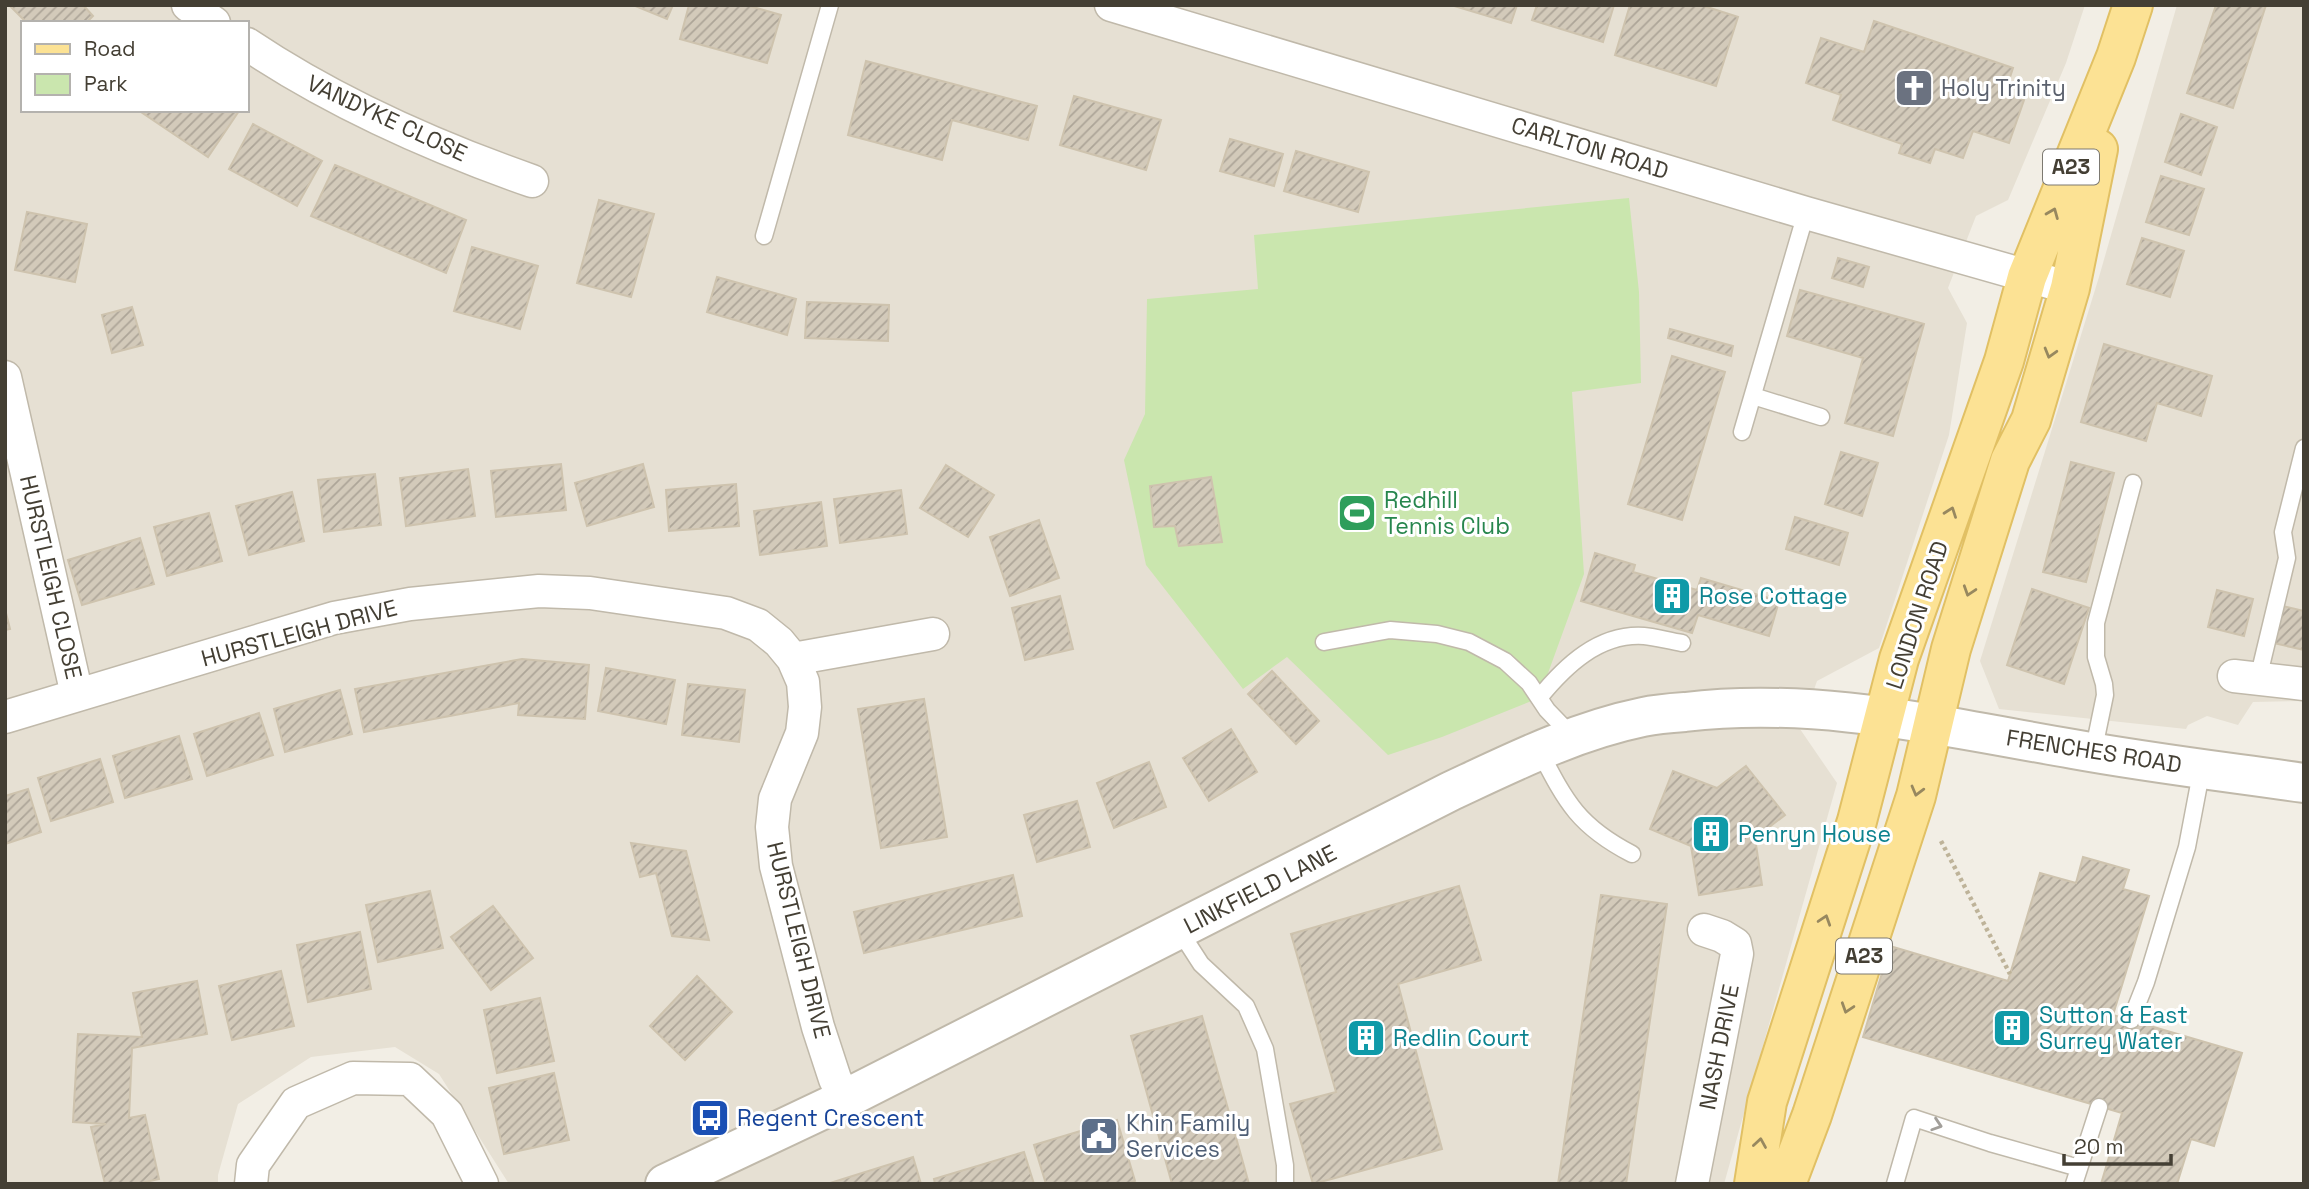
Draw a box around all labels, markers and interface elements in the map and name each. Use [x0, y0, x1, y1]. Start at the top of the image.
legend [21, 21, 248, 112]
text: Road [84, 35, 136, 62]
church icon: Holy Trinity [1893, 67, 1935, 109]
street label: VANDYKE CLOSE [302, 68, 472, 168]
text: Park [84, 70, 128, 97]
place label: Holy Trinity [1941, 73, 2066, 103]
street label: CARLTON ROAD [1508, 110, 1672, 186]
road number: A23 [2043, 150, 2099, 184]
one-way arrow [2044, 208, 2058, 220]
one-way arrow [2044, 347, 2059, 359]
street label: HURSTLEIGH CLOSE [13, 472, 89, 682]
place label: Redhill Tennis Club [1384, 485, 1510, 541]
sports icon: Redhill Tennis Club [1336, 492, 1378, 534]
one-way arrow [1943, 506, 1957, 518]
street label: LONDON ROAD [1879, 537, 1955, 693]
building icon: Rose Cottage [1651, 575, 1693, 617]
place label: Rose Cottage [1699, 581, 1848, 611]
one-way arrow [1963, 585, 1977, 597]
street label: HURSTLEIGH DRIVE [198, 592, 400, 674]
street label: FRENCHES ROAD [2004, 722, 2184, 780]
one-way arrow [1911, 785, 1925, 797]
building icon: Penryn House [1690, 813, 1732, 855]
place label: Penryn House [1738, 819, 1891, 849]
street label: LINKFIELD LANE [1179, 838, 1341, 940]
street label: HURSTLEIGH DRIVE [760, 839, 838, 1041]
one-way arrow [1817, 915, 1832, 927]
road number: A23 [1836, 939, 1892, 974]
street label: NASH DRIVE [1692, 982, 1746, 1112]
place label: Sutton & East Surrey Water [2039, 1000, 2188, 1056]
one-way arrow [1841, 1001, 1855, 1013]
building icon: Sutton & East Surrey Water [1991, 1007, 2033, 1049]
building icon: Redlin Court [1345, 1017, 1387, 1059]
place label: Redlin Court [1393, 1023, 1530, 1053]
bus stop icon: Regent Crescent [689, 1097, 731, 1139]
place label: Regent Crescent [737, 1103, 924, 1133]
place label: Khin Family Services [1126, 1108, 1250, 1164]
public building icon: Khin Family Services [1078, 1115, 1120, 1157]
one-way arrow [1930, 1117, 1942, 1131]
scale bar [2064, 1122, 2171, 1166]
text: 20 m [2074, 1133, 2124, 1160]
one-way arrow [1752, 1137, 1767, 1149]

